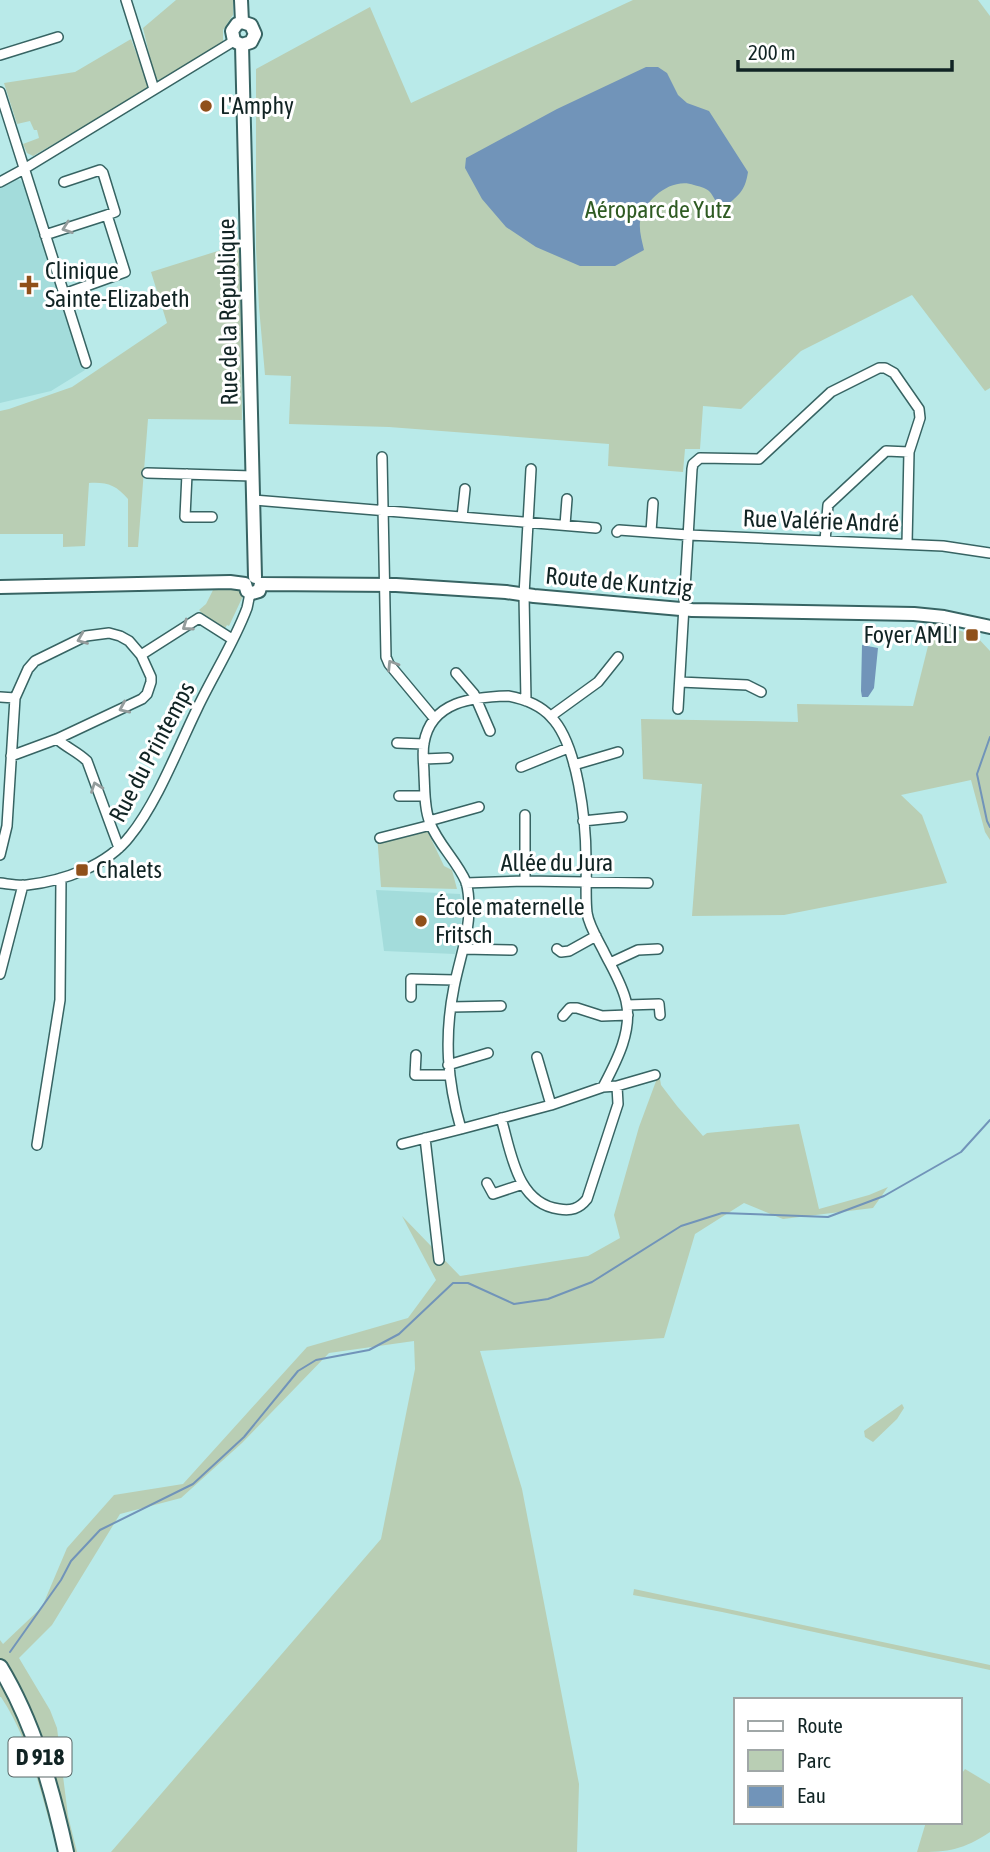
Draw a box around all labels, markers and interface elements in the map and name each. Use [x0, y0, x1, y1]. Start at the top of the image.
scale bar [738, 28, 951, 72]
text: 200 m [748, 40, 796, 64]
place label: L'Amphy [220, 92, 294, 119]
marker: L'Amphy [198, 98, 214, 114]
park label: Aéroparc de Yutz [585, 196, 731, 223]
street label: Rue de la République [212, 218, 243, 406]
one-way arrow [62, 220, 74, 234]
place label: Clinique Sainte-Elizabeth [45, 257, 190, 312]
marker: Clinique Sainte-Elizabeth [19, 275, 39, 295]
street label: Rue Valérie André [742, 504, 900, 537]
street label: Route de Kuntzig [544, 562, 694, 601]
one-way arrow [182, 618, 195, 630]
place label: Foyer AMLI [864, 621, 958, 648]
marker: Foyer AMLI [964, 627, 980, 643]
one-way arrow [77, 630, 89, 644]
one-way arrow [387, 660, 400, 673]
street label: Rue du Printemps [103, 677, 200, 826]
one-way arrow [119, 700, 132, 714]
one-way arrow [90, 782, 104, 794]
street label: Allée du Jura [501, 849, 613, 876]
place label: Chalets [96, 856, 162, 883]
marker: Chalets [74, 862, 90, 878]
place label: École maternelle Fritsch [435, 893, 585, 948]
marker: École maternelle Fritsch [413, 913, 429, 929]
legend [734, 1698, 962, 1824]
text: Route [797, 1713, 843, 1737]
road number: D 918 [8, 1738, 72, 1776]
text: Parc [797, 1748, 831, 1772]
text: Eau [797, 1783, 826, 1807]

